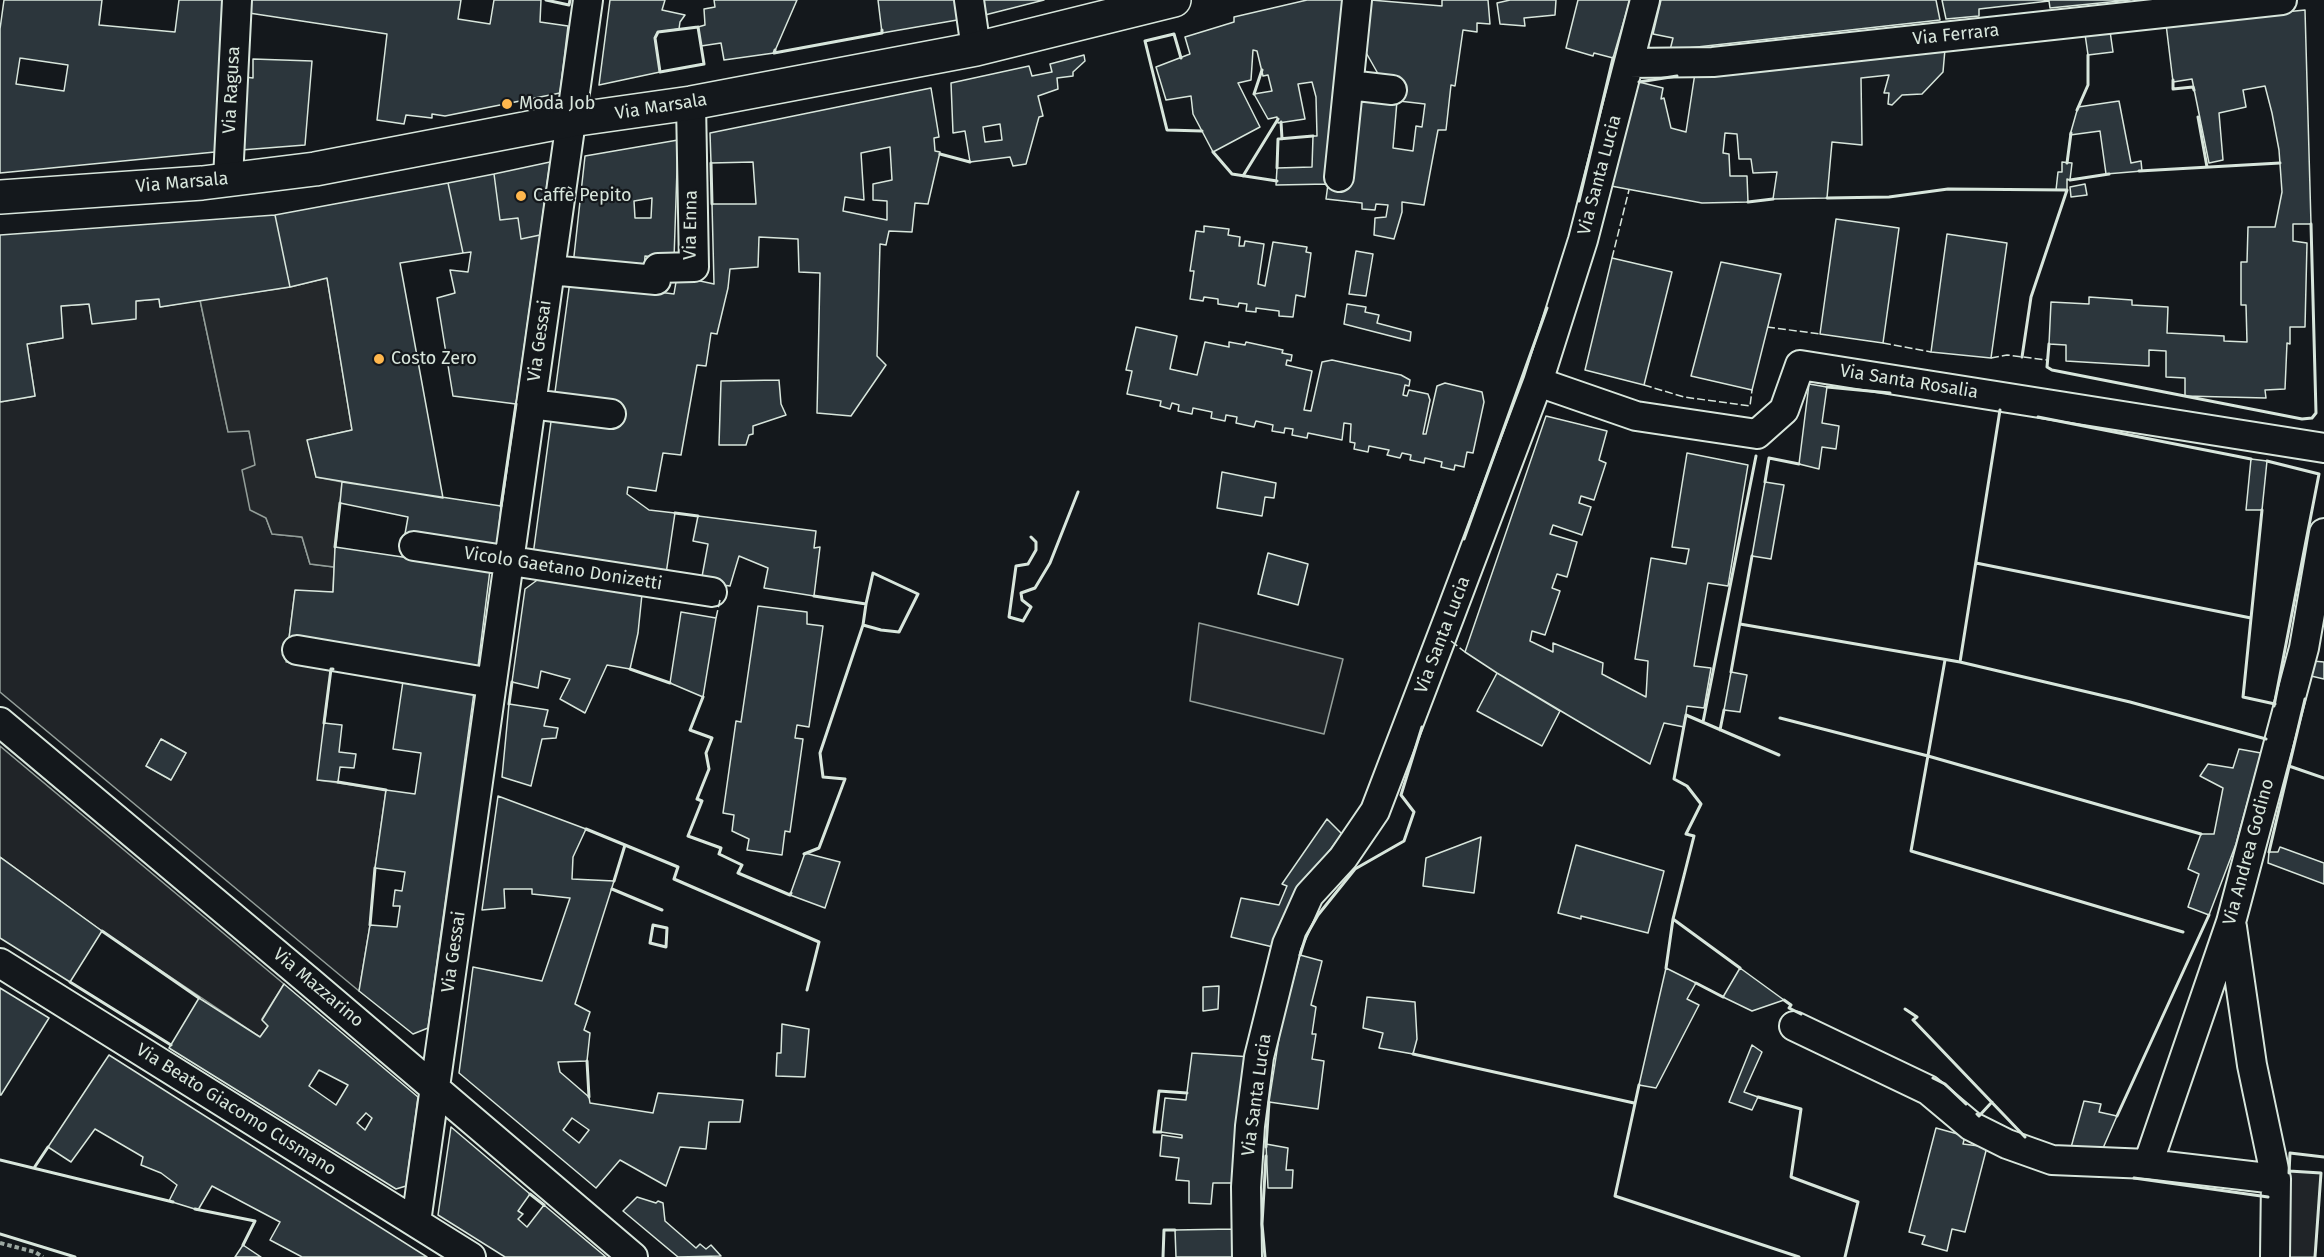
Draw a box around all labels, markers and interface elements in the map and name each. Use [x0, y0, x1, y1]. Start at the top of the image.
street label: Via Ferrara [1912, 20, 2000, 50]
street label: Via Ragusa [219, 46, 245, 134]
street label: Via Marsala [613, 89, 709, 125]
place label: Moda Job [519, 93, 596, 115]
marker: Moda Job [500, 97, 514, 111]
street label: Via Santa Lucia [1574, 113, 1626, 237]
street label: Via Marsala [135, 168, 229, 198]
place label: Caffè Pepito [533, 185, 631, 207]
marker: Caffè Pepito [514, 189, 528, 203]
street label: Via Enna [680, 190, 702, 260]
street label: Via Gessai [524, 299, 556, 383]
place label: Costo Zero [391, 348, 477, 370]
marker: Costo Zero [372, 352, 386, 366]
street label: Via Santa Rosalia [1838, 360, 1980, 404]
street label: Vicolo Gaetano Donizetti [462, 543, 664, 595]
street label: Via Santa Lucia [1411, 574, 1475, 696]
street label: Via Andrea Godino [2219, 776, 2279, 928]
street label: Via Gessai [438, 910, 470, 994]
street label: Via Mazzarino [268, 944, 368, 1032]
street label: Via Santa Lucia [1238, 1032, 1276, 1158]
street label: Via Beato Giacomo Cusmano [132, 1039, 340, 1181]

